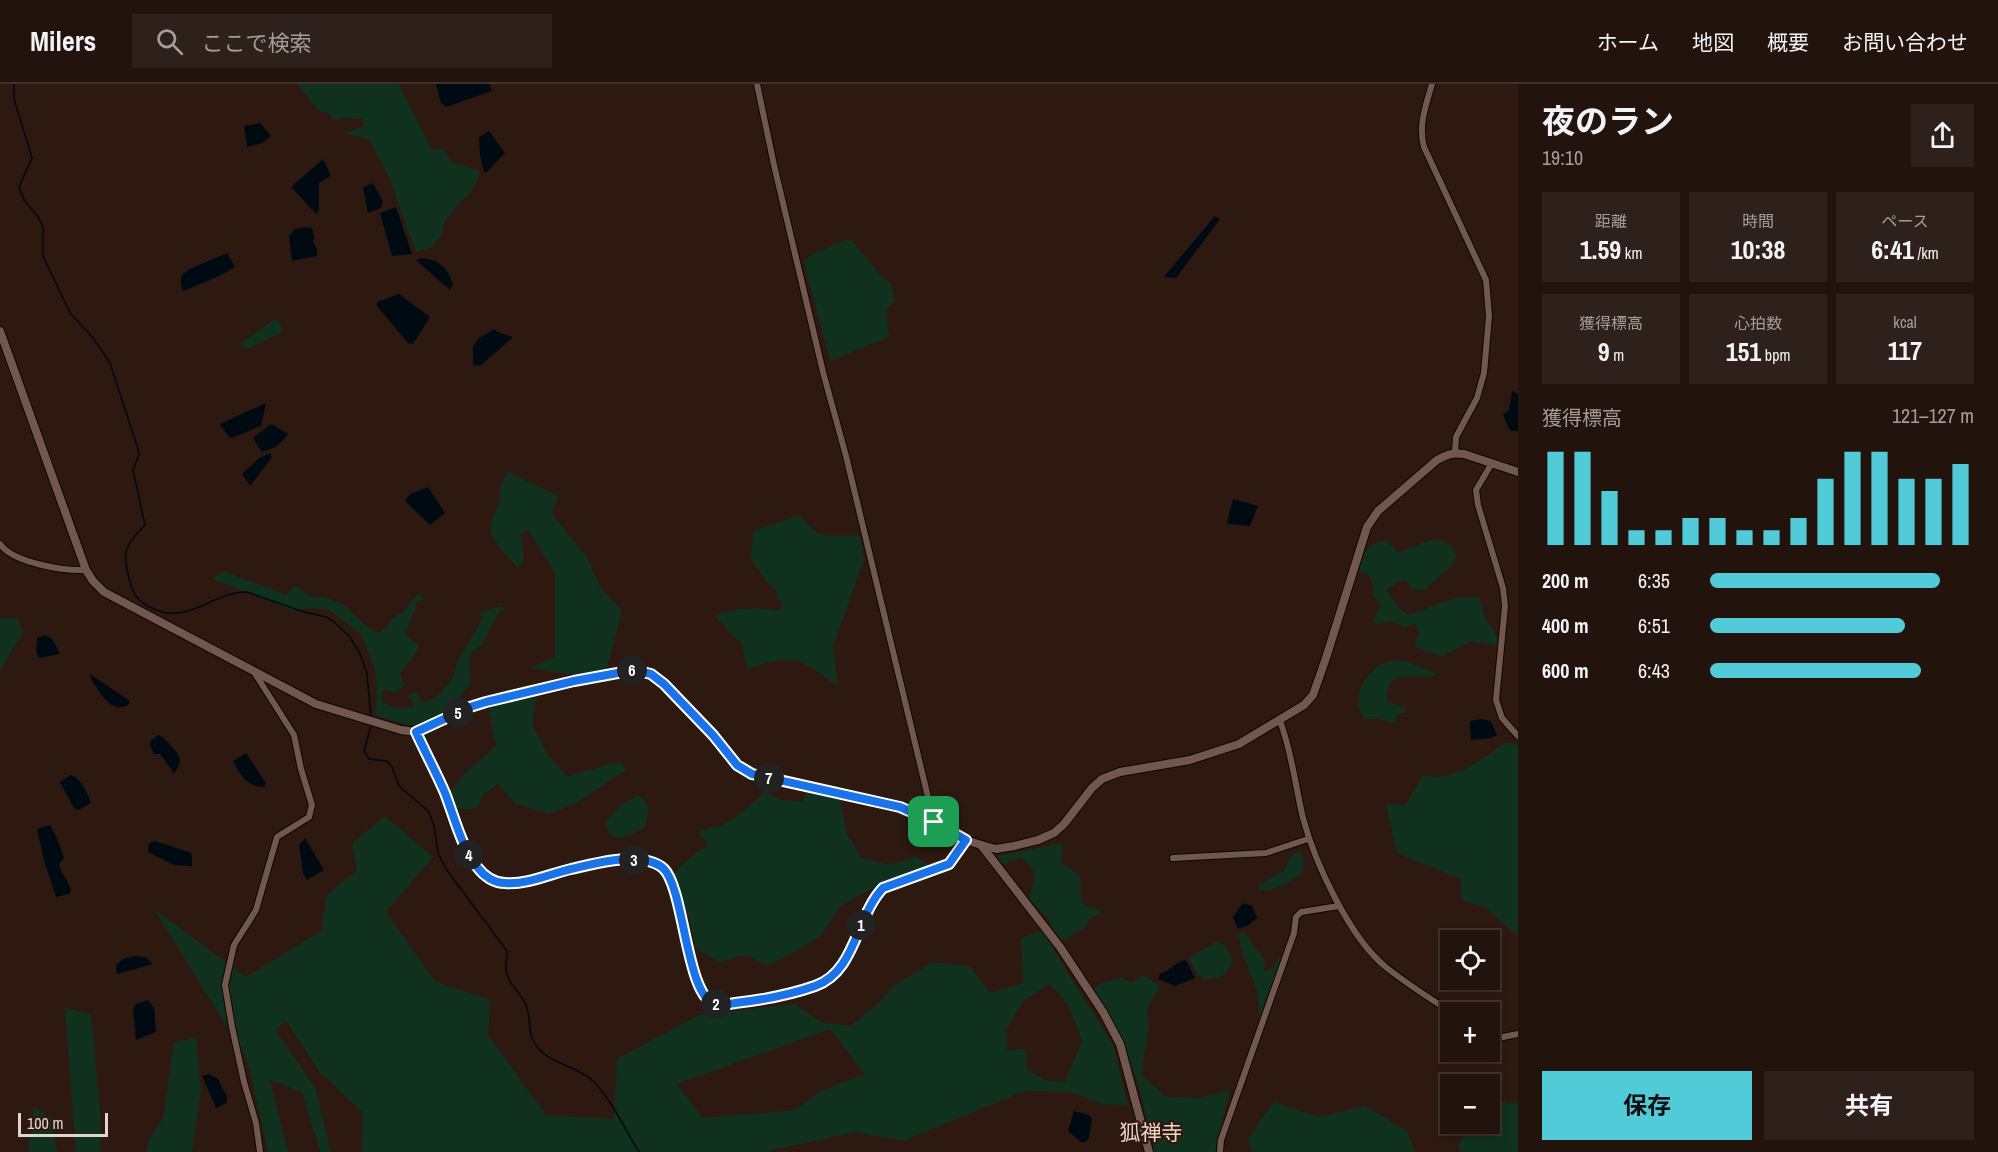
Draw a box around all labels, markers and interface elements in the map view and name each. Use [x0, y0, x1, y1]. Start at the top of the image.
search box [132, 14, 552, 68]
text: Milers [30, 22, 96, 60]
icon: search [153, 25, 186, 58]
text: ここで検索 [201, 28, 311, 58]
text: ホーム [1597, 28, 1659, 57]
text: 地図 [1692, 28, 1734, 57]
text: 概要 [1767, 28, 1809, 57]
text: お問い合わせ [1842, 28, 1968, 57]
text: 夜のラン [1542, 99, 1674, 143]
button: share [1911, 104, 1974, 167]
text: 19:10 [1542, 144, 1583, 171]
text: 距離 [1595, 210, 1627, 232]
text: 時間 [1742, 210, 1774, 232]
text: ペース [1881, 210, 1929, 232]
text: 1.59 [1580, 232, 1621, 267]
text: 10:38 [1731, 232, 1785, 267]
text: 6:41 [1871, 232, 1914, 267]
text: km [1621, 242, 1642, 264]
text: /km [1914, 242, 1939, 264]
text: kcal [1893, 311, 1917, 333]
text: 獲得標高 [1579, 312, 1643, 334]
text: 心拍数 [1734, 312, 1782, 334]
text: 117 [1888, 333, 1922, 368]
text: 9 [1598, 334, 1610, 369]
text: 151 [1726, 334, 1761, 369]
text: m [1610, 344, 1624, 366]
text: bpm [1761, 344, 1790, 366]
text: 121–127 m [1892, 402, 1974, 429]
text: 獲得標高 [1542, 404, 1622, 431]
text: 200 m [1542, 567, 1589, 594]
text: 6:35 [1638, 567, 1670, 594]
text: 400 m [1542, 612, 1589, 639]
text: 6:51 [1638, 612, 1670, 639]
pin: 6 [617, 655, 647, 685]
text: 600 m [1542, 657, 1589, 684]
text: 6:43 [1638, 657, 1670, 684]
text: 6 [628, 659, 636, 681]
pin: 5 [443, 698, 473, 728]
text: 5 [454, 702, 462, 724]
pin: 7 [754, 763, 784, 793]
text: 7 [765, 767, 773, 789]
pin [908, 796, 959, 847]
icon: arrive [917, 805, 950, 838]
pin: 4 [454, 840, 484, 870]
text: 4 [465, 844, 473, 866]
pin: 3 [619, 845, 649, 875]
text: 3 [630, 849, 638, 871]
pin: 1 [846, 910, 876, 940]
text: 1 [857, 914, 865, 936]
map controls [1440, 930, 1500, 1134]
button: locate [1440, 930, 1500, 990]
pin: 2 [701, 989, 731, 1019]
text: 2 [712, 993, 720, 1015]
button: + [1440, 1002, 1500, 1062]
button: 保存 [1542, 1071, 1752, 1140]
button: 共有 [1764, 1071, 1974, 1140]
button: − [1440, 1074, 1500, 1134]
scale bar [18, 1110, 108, 1138]
text: 100 m [27, 1112, 63, 1134]
district label: 狐禅寺 [1120, 1118, 1183, 1147]

